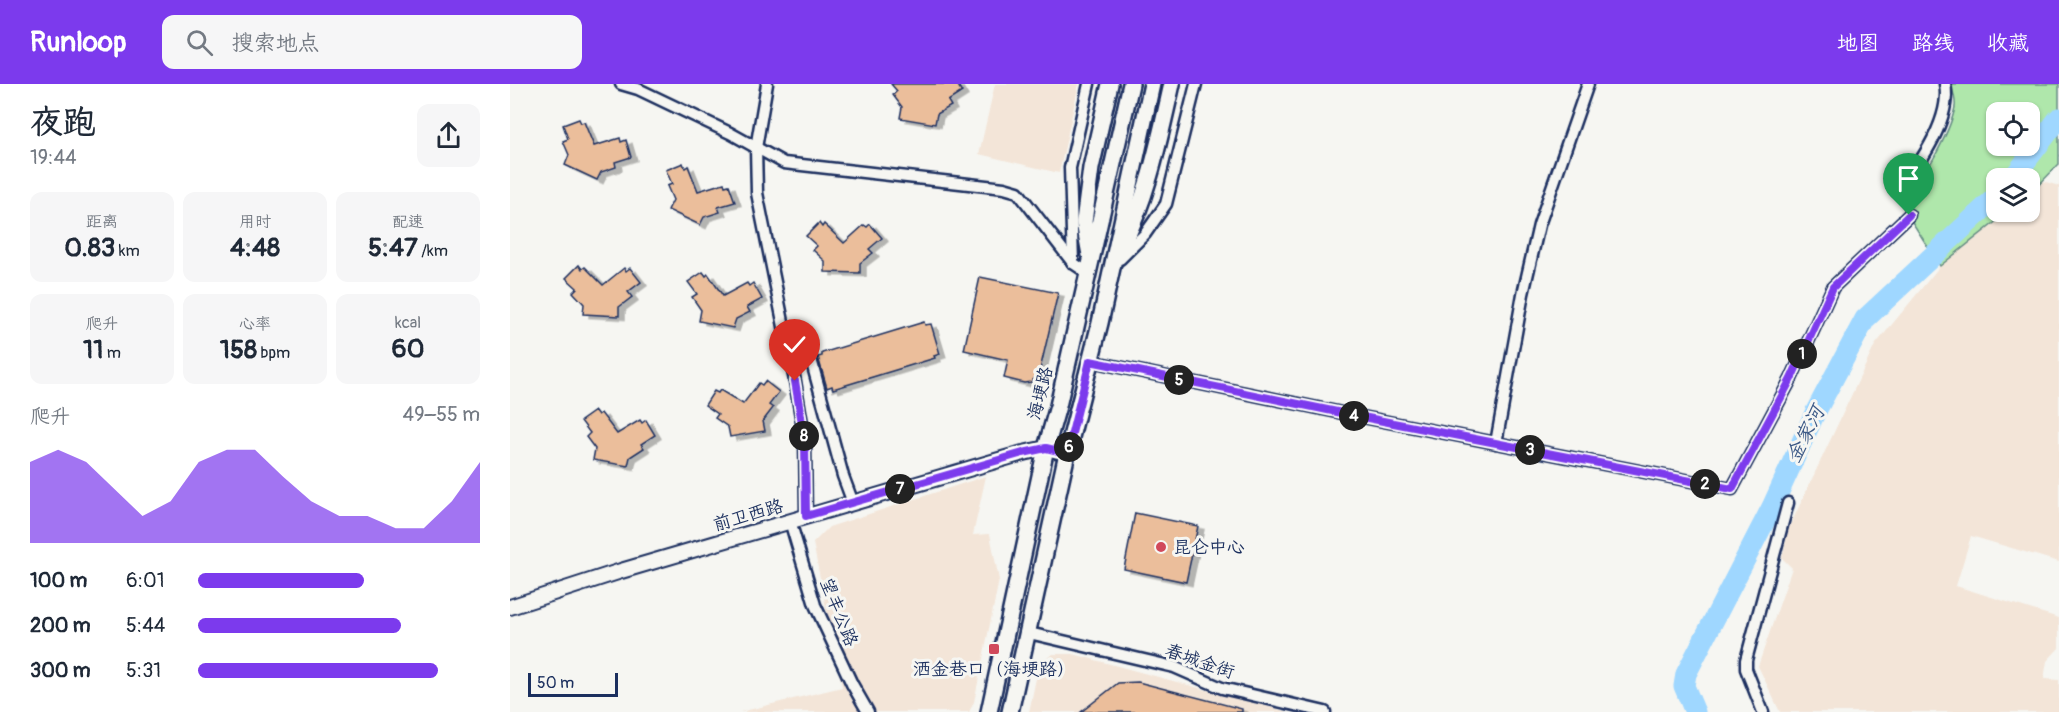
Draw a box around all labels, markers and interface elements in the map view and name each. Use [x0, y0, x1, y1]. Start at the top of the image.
search box [162, 15, 582, 69]
text: Runloop [30, 25, 126, 60]
icon: search [183, 26, 216, 59]
text: 搜索地点 [231, 29, 319, 57]
text: 地图 [1837, 30, 1879, 57]
text: 路线 [1912, 30, 1954, 57]
text: 收藏 [1987, 30, 2029, 57]
text: 夜跑 [30, 102, 96, 143]
map controls [1986, 102, 2040, 222]
button: locate [1986, 102, 2040, 156]
button: share [417, 104, 480, 167]
text: 19:44 [30, 145, 77, 170]
pin [1883, 153, 1934, 215]
icon: arrive [1892, 162, 1925, 195]
button: layers [1986, 168, 2040, 222]
text: 距离 [86, 212, 118, 232]
text: 用时 [239, 212, 271, 232]
text: 配速 [392, 212, 424, 232]
text: 0.83 [64, 232, 115, 264]
text: 4:48 [230, 232, 280, 264]
text: 5:47 [368, 232, 418, 264]
text: km [115, 241, 140, 261]
text: /km [418, 241, 448, 261]
text: kcal [395, 313, 421, 333]
text: 爬升 [86, 314, 118, 334]
text: 心率 [239, 314, 271, 334]
pin [769, 319, 820, 381]
icon: check [778, 328, 811, 361]
text: 60 [392, 333, 424, 365]
text: 11 [83, 334, 103, 366]
text: 158 [220, 334, 257, 366]
pin: 1 [1787, 339, 1817, 369]
text: m [103, 343, 121, 363]
text: bpm [257, 343, 290, 363]
text: 1 [1799, 344, 1805, 364]
street label: 海埂路 [1023, 364, 1058, 422]
pin: 5 [1164, 365, 1194, 395]
text: 5 [1175, 370, 1183, 390]
water label: 金家河 [1781, 399, 1832, 467]
pin: 4 [1339, 401, 1369, 431]
text: 49–55 m [403, 402, 480, 427]
text: 爬升 [30, 404, 70, 429]
text: 4 [1349, 406, 1359, 426]
pin: 8 [789, 421, 819, 451]
text: 8 [800, 426, 808, 446]
pin: 6 [1054, 432, 1084, 462]
pin: 3 [1515, 435, 1545, 465]
text: 6 [1064, 437, 1074, 457]
text: 3 [1526, 440, 1534, 460]
pin: 2 [1690, 469, 1720, 499]
pin: 7 [885, 474, 915, 504]
text: 2 [1701, 474, 1709, 494]
text: 7 [896, 479, 904, 499]
street label: 前卫西路 [710, 495, 786, 536]
place label: 昆仑中心 [1173, 536, 1245, 559]
marker: 昆仑中心 [1154, 540, 1168, 554]
text: 100 m [30, 568, 87, 593]
text: 6:01 [126, 568, 164, 593]
street label: 望丰公路 [814, 575, 863, 650]
text: 200 m [30, 613, 91, 638]
text: 5:44 [126, 613, 165, 638]
street label: 春城金街 [1162, 639, 1238, 684]
marker: 洒金巷口（海埂路） [987, 642, 1001, 656]
text: 300 m [30, 658, 91, 683]
text: 5:31 [126, 658, 161, 683]
place label: 洒金巷口（海埂路） [913, 658, 1075, 681]
scale bar [528, 670, 618, 698]
text: 50 m [537, 673, 574, 693]

